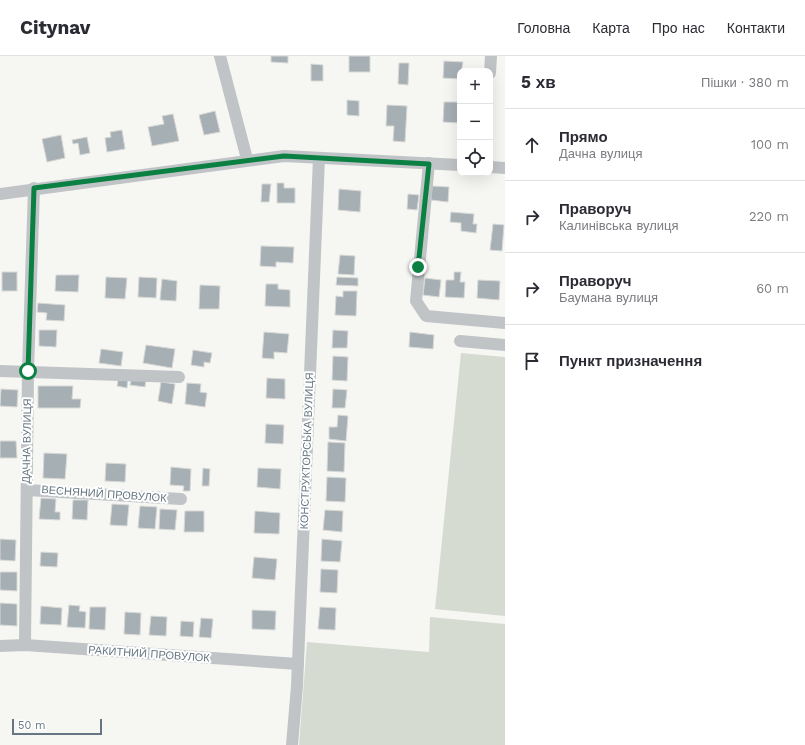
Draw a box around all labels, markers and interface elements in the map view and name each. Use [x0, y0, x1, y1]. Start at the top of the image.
text: Citynav [20, 16, 91, 39]
text: Головна [517, 20, 570, 36]
text: Карта [592, 20, 630, 36]
text: Про нас [652, 20, 705, 36]
text: Контакти [727, 20, 785, 36]
map controls [457, 68, 493, 176]
button: + [457, 68, 493, 104]
text: 5 хв [521, 72, 556, 92]
text: Пішки · 380 m [701, 75, 789, 90]
button: − [457, 104, 493, 140]
text: Прямо [559, 128, 608, 146]
icon: ahead [521, 134, 543, 156]
text: 100 m [751, 137, 789, 152]
button: locate [457, 140, 493, 176]
text: Дачна вулиця [559, 146, 643, 161]
text: Праворуч [559, 200, 632, 218]
icon: right [521, 206, 543, 228]
text: 220 m [749, 209, 789, 224]
text: Калинівська вулиця [559, 218, 679, 233]
route end [409, 258, 427, 276]
text: Праворуч [559, 272, 632, 290]
icon: right [521, 278, 543, 300]
text: 60 m [756, 281, 789, 296]
text: Баумана вулиця [559, 290, 658, 305]
icon: arrive [521, 350, 543, 372]
text: Пункт призначення [559, 352, 702, 370]
route start [19, 362, 37, 380]
street label: КОНСТРУКТОРСЬКА ВУЛИЦЯ [298, 372, 316, 530]
street label: ДАЧНА ВУЛИЦЯ [20, 398, 34, 484]
street label: ВЕСНЯНИЙ ПРОВУЛОК [41, 483, 168, 505]
street label: РАКИТНИЙ ПРОВУЛОК [88, 643, 211, 665]
scale bar [12, 717, 102, 736]
text: 50 m [18, 719, 45, 732]

